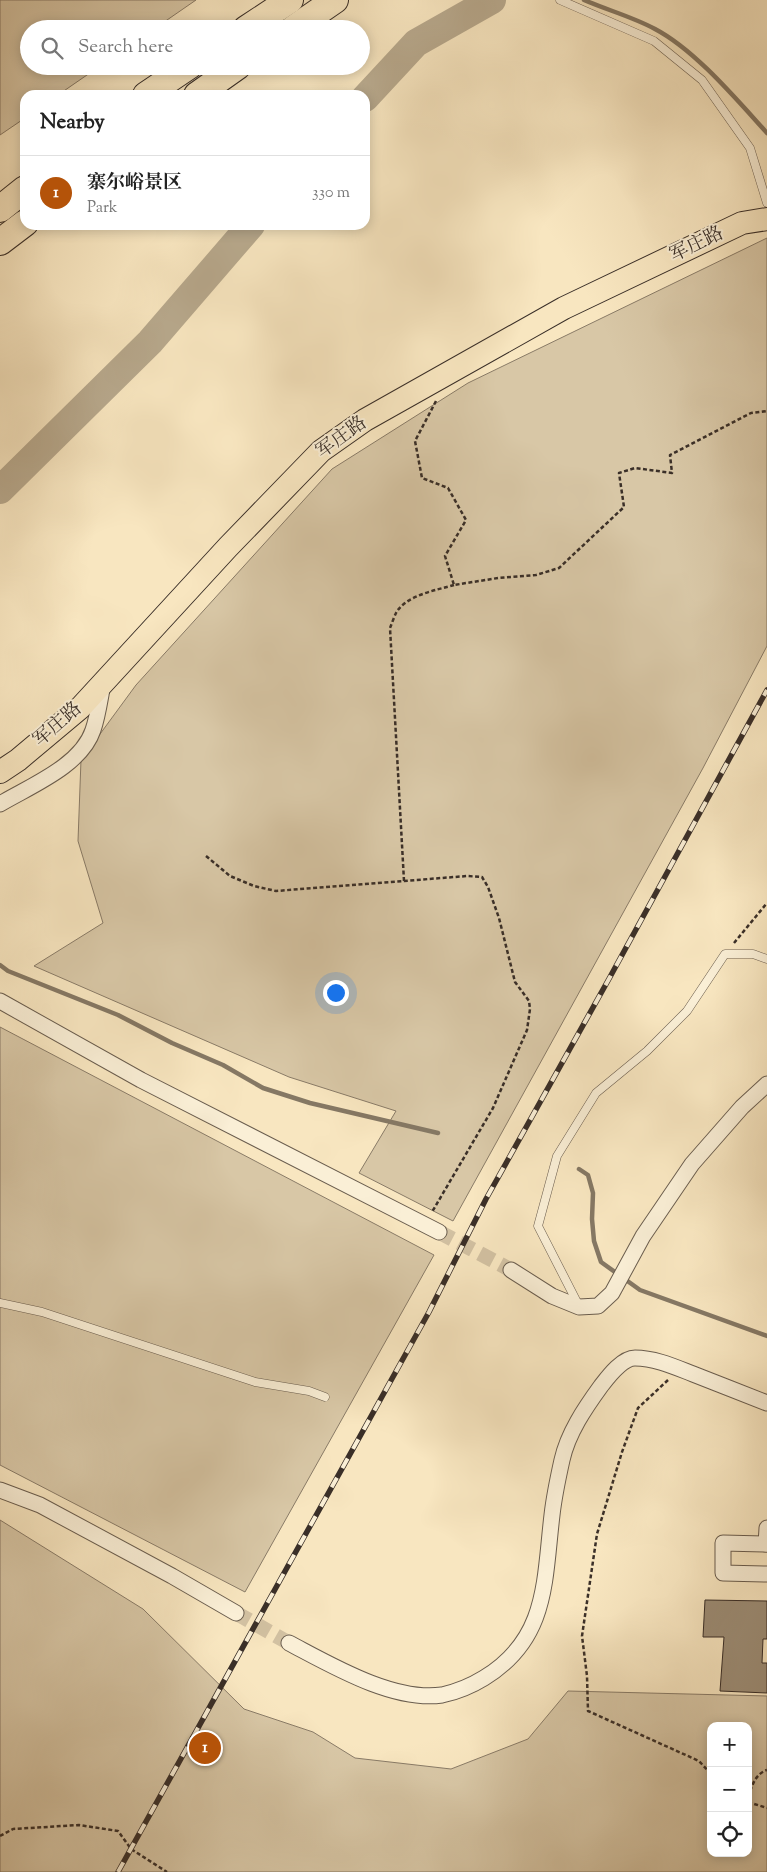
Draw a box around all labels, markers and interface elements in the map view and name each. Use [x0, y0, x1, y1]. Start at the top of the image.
search box [20, 20, 370, 75]
icon: search [38, 34, 66, 62]
text: Search here [78, 34, 173, 61]
text: Nearby [40, 108, 105, 138]
text: 寨尔峪景区 [87, 170, 182, 197]
text: 1 [53, 182, 59, 205]
text: 330 m [312, 182, 350, 205]
text: Park [87, 197, 118, 220]
street label: 军庄路 [665, 220, 729, 270]
street label: 军庄路 [311, 410, 373, 466]
street label: 军庄路 [28, 696, 88, 754]
your location [323, 980, 349, 1006]
map controls [707, 1722, 752, 1857]
button: + [707, 1722, 752, 1767]
pin: 1 [189, 1729, 221, 1767]
button: − [707, 1767, 752, 1812]
button: locate [707, 1812, 752, 1857]

